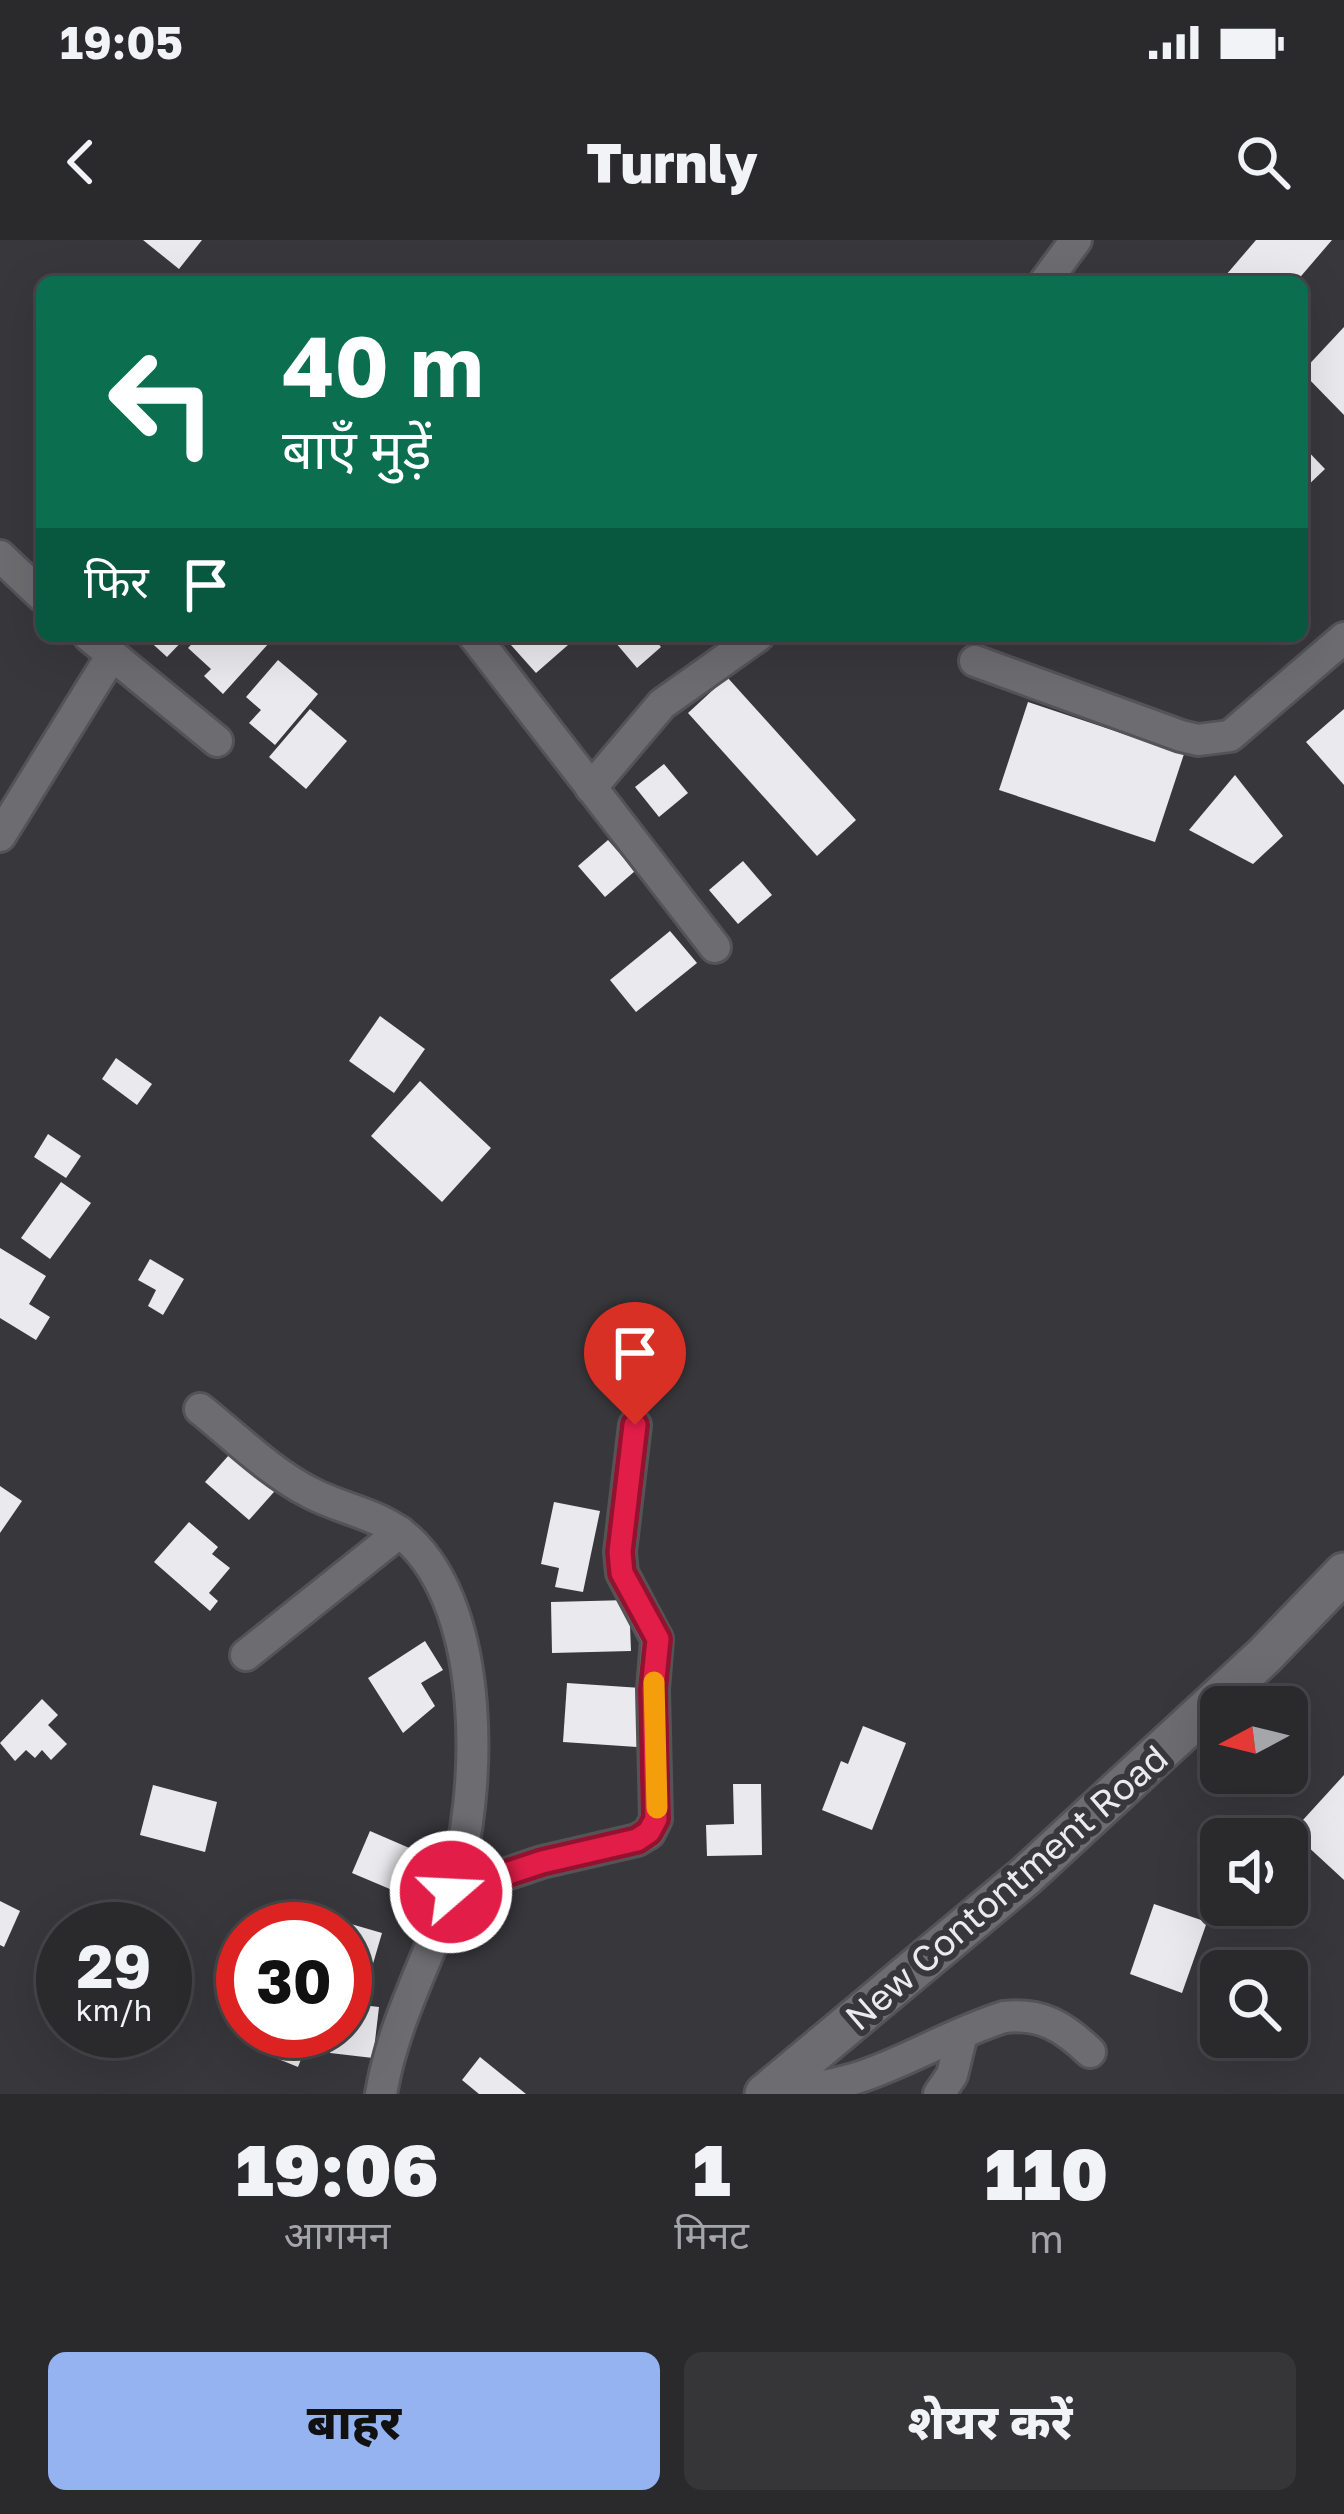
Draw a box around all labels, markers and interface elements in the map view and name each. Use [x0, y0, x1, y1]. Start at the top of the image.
text: 19:05 [60, 15, 183, 69]
icon: back [48, 129, 114, 195]
icon: search [1230, 129, 1296, 195]
text: Turnly [586, 130, 758, 195]
text: 40 m [282, 315, 484, 415]
icon: left [84, 324, 240, 480]
text: बाएँ मुड़ें [282, 416, 431, 481]
icon: arrive [173, 552, 239, 618]
text: फिर [84, 554, 149, 608]
pin [584, 1302, 686, 1425]
icon: arrive [602, 1320, 668, 1386]
north arrow [1200, 1686, 1308, 1794]
map controls [1200, 1686, 1308, 2058]
street label: New Contontment Road [836, 1736, 1176, 2038]
button: sound [1200, 1818, 1308, 1926]
position arrow [388, 1829, 514, 1955]
speed limit sign: 30 [216, 1902, 372, 2058]
text: 29 [77, 1929, 151, 2001]
button: search [1200, 1950, 1308, 2058]
text: km/h [76, 1992, 152, 2028]
text: 19:06 [236, 2125, 439, 2212]
text: 1 [693, 2125, 731, 2212]
text: 110 [985, 2129, 1108, 2216]
text: आगमन [284, 2211, 391, 2258]
text: मिनट [674, 2211, 749, 2258]
text: m [1029, 2215, 1064, 2262]
button: बाहर [48, 2352, 660, 2490]
button: शेयर करें [684, 2352, 1296, 2490]

